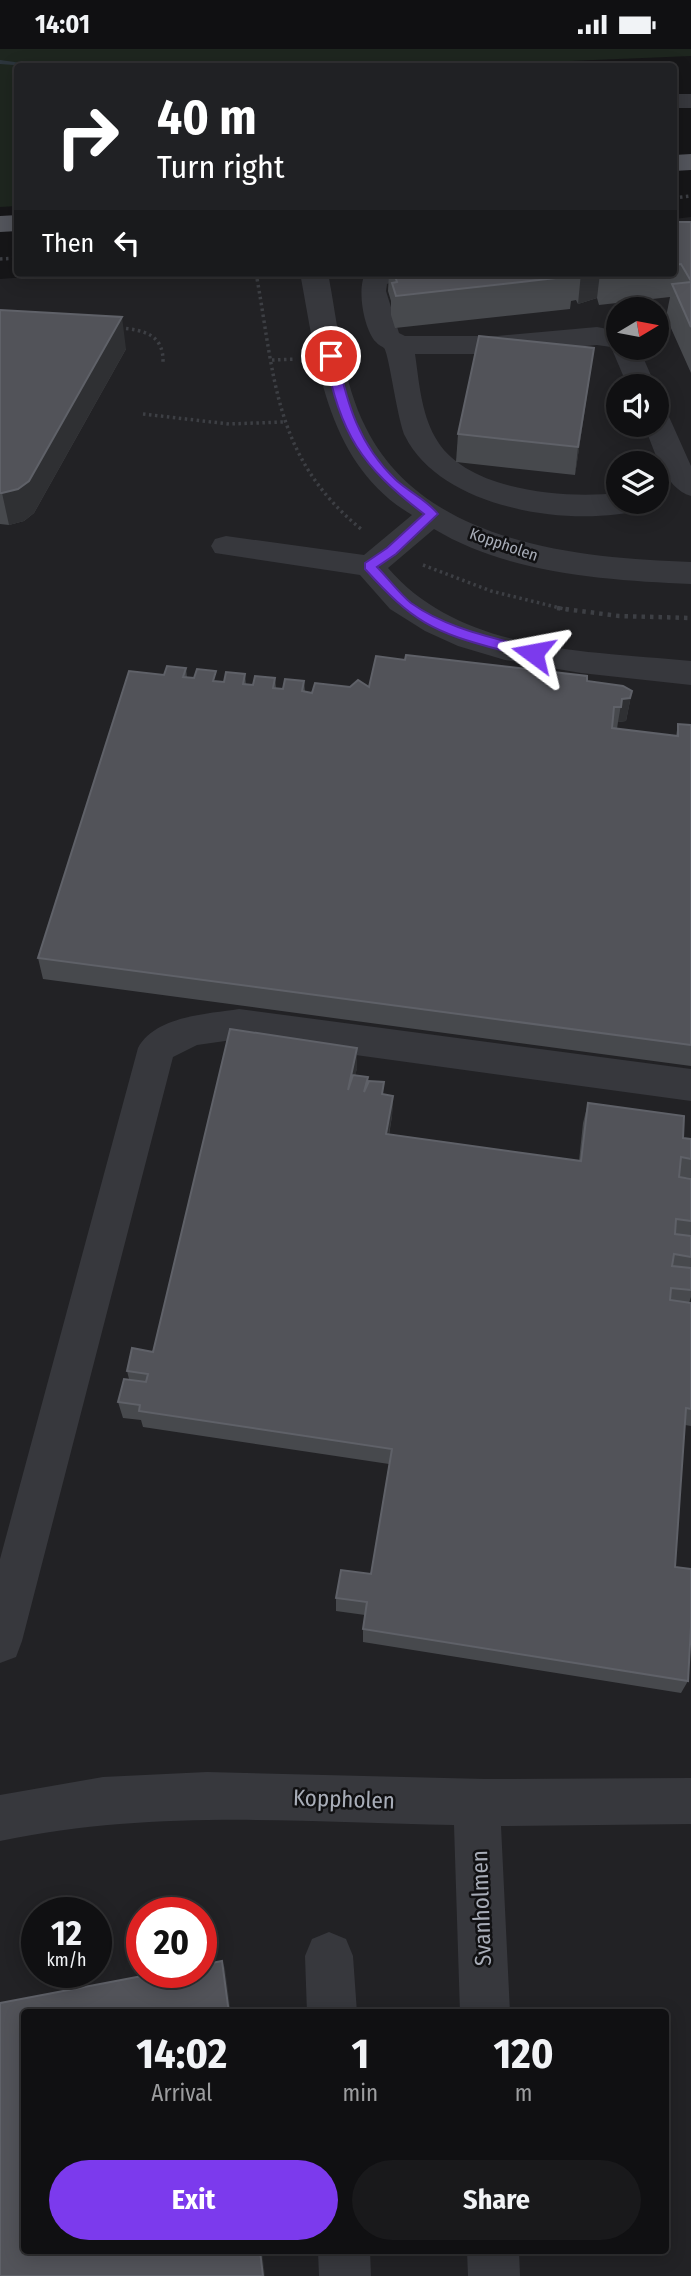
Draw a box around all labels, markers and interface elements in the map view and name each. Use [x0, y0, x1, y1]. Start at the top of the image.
text: 14:01 [35, 9, 90, 40]
text: 40 m [157, 88, 257, 147]
icon: right [42, 91, 133, 182]
text: Turn right [157, 148, 284, 186]
icon: left [108, 224, 146, 262]
text: Then [42, 228, 94, 259]
north arrow [606, 297, 668, 361]
map controls [606, 297, 669, 514]
pin [301, 326, 361, 386]
icon: arrive [312, 337, 350, 375]
button: sound [606, 374, 669, 437]
button: layers [606, 451, 669, 514]
street label: Koppholen [467, 524, 541, 565]
position arrow [496, 616, 570, 690]
street label: Koppholen [293, 1783, 395, 1815]
street label: Svanholmen [465, 1850, 497, 1966]
speed limit sign: 20 [126, 1897, 217, 1988]
text: 12 [51, 1912, 82, 1954]
text: km/h [46, 1949, 87, 1971]
text: 14:02 [136, 2029, 227, 2079]
text: 1 [352, 2029, 369, 2079]
text: 120 [494, 2029, 554, 2079]
text: Arrival [151, 2079, 212, 2107]
text: min [343, 2079, 378, 2107]
text: m [515, 2079, 532, 2107]
button: Exit [49, 2160, 338, 2240]
button: Share [352, 2160, 641, 2240]

